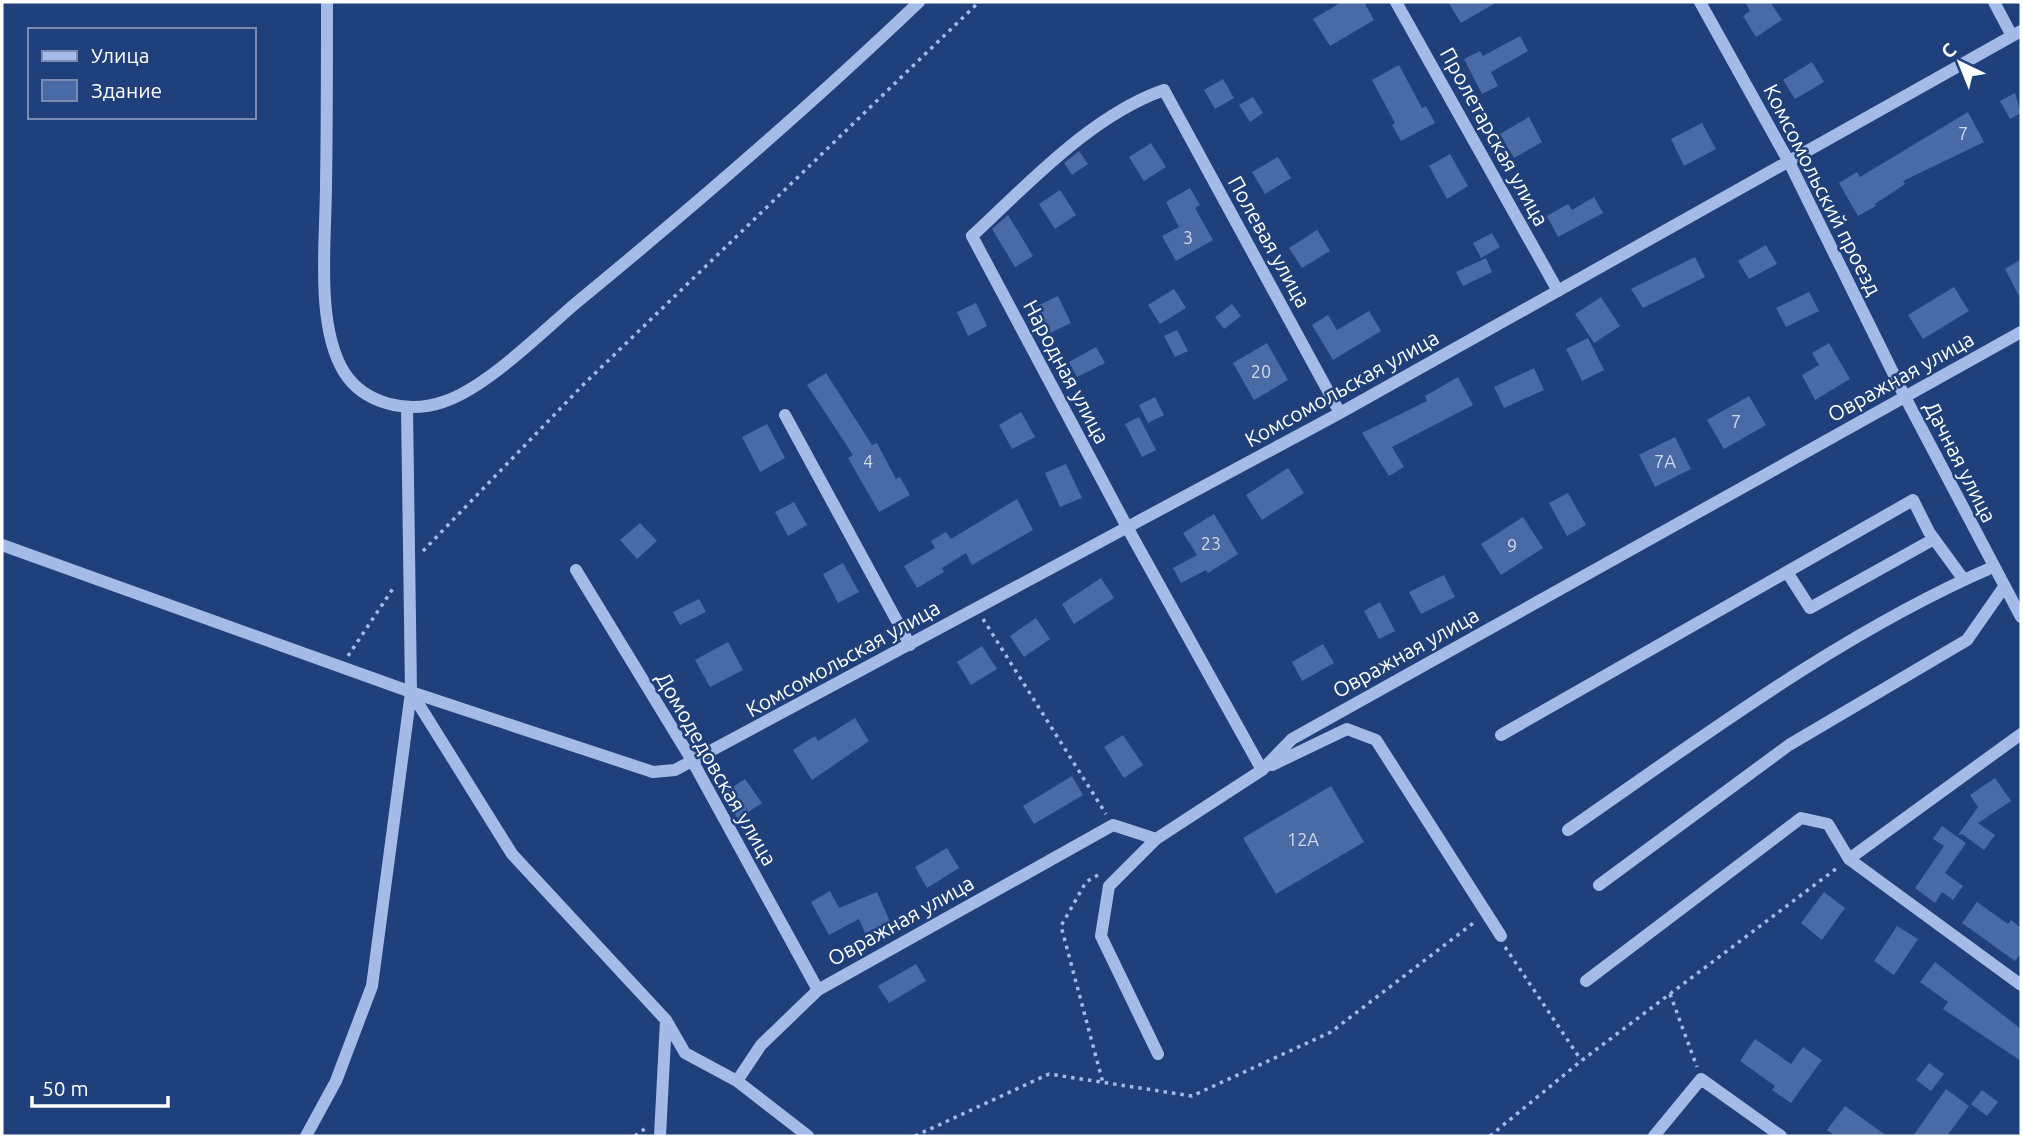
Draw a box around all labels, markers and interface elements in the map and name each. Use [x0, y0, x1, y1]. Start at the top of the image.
legend [28, 28, 256, 119]
north arrow [1925, 28, 1995, 98]
text: С [1936, 38, 1960, 63]
text: Улица [91, 43, 149, 67]
street label: Пролетарская улица [1436, 43, 1554, 230]
text: Здание [91, 78, 162, 102]
street label: Комсомольский проезд [1759, 80, 1887, 299]
house number: 7 [1958, 123, 1968, 143]
street label: Полевая улица [1224, 172, 1316, 311]
house number: 3 [1183, 227, 1193, 247]
street label: Народная улица [1019, 296, 1115, 447]
street label: Комсомольская улица [1240, 325, 1443, 451]
street label: Овражная улица [1823, 326, 1978, 426]
house number: 20 [1251, 361, 1271, 381]
street label: Дачная улица [1920, 397, 2002, 526]
house number: 7 [1731, 411, 1741, 431]
house number: 4 [863, 451, 873, 471]
house number: 7А [1654, 451, 1676, 471]
house number: 23 [1201, 533, 1221, 553]
house number: 9 [1507, 535, 1517, 555]
street label: Комсомольская улица [741, 595, 944, 721]
street label: Овражная улица [1328, 602, 1483, 702]
street label: Домодедовская улица [652, 667, 782, 870]
house number: 12А [1287, 829, 1319, 849]
street label: Овражная улица [823, 870, 978, 970]
scale bar [32, 1064, 168, 1108]
text: 50 m [42, 1076, 89, 1100]

